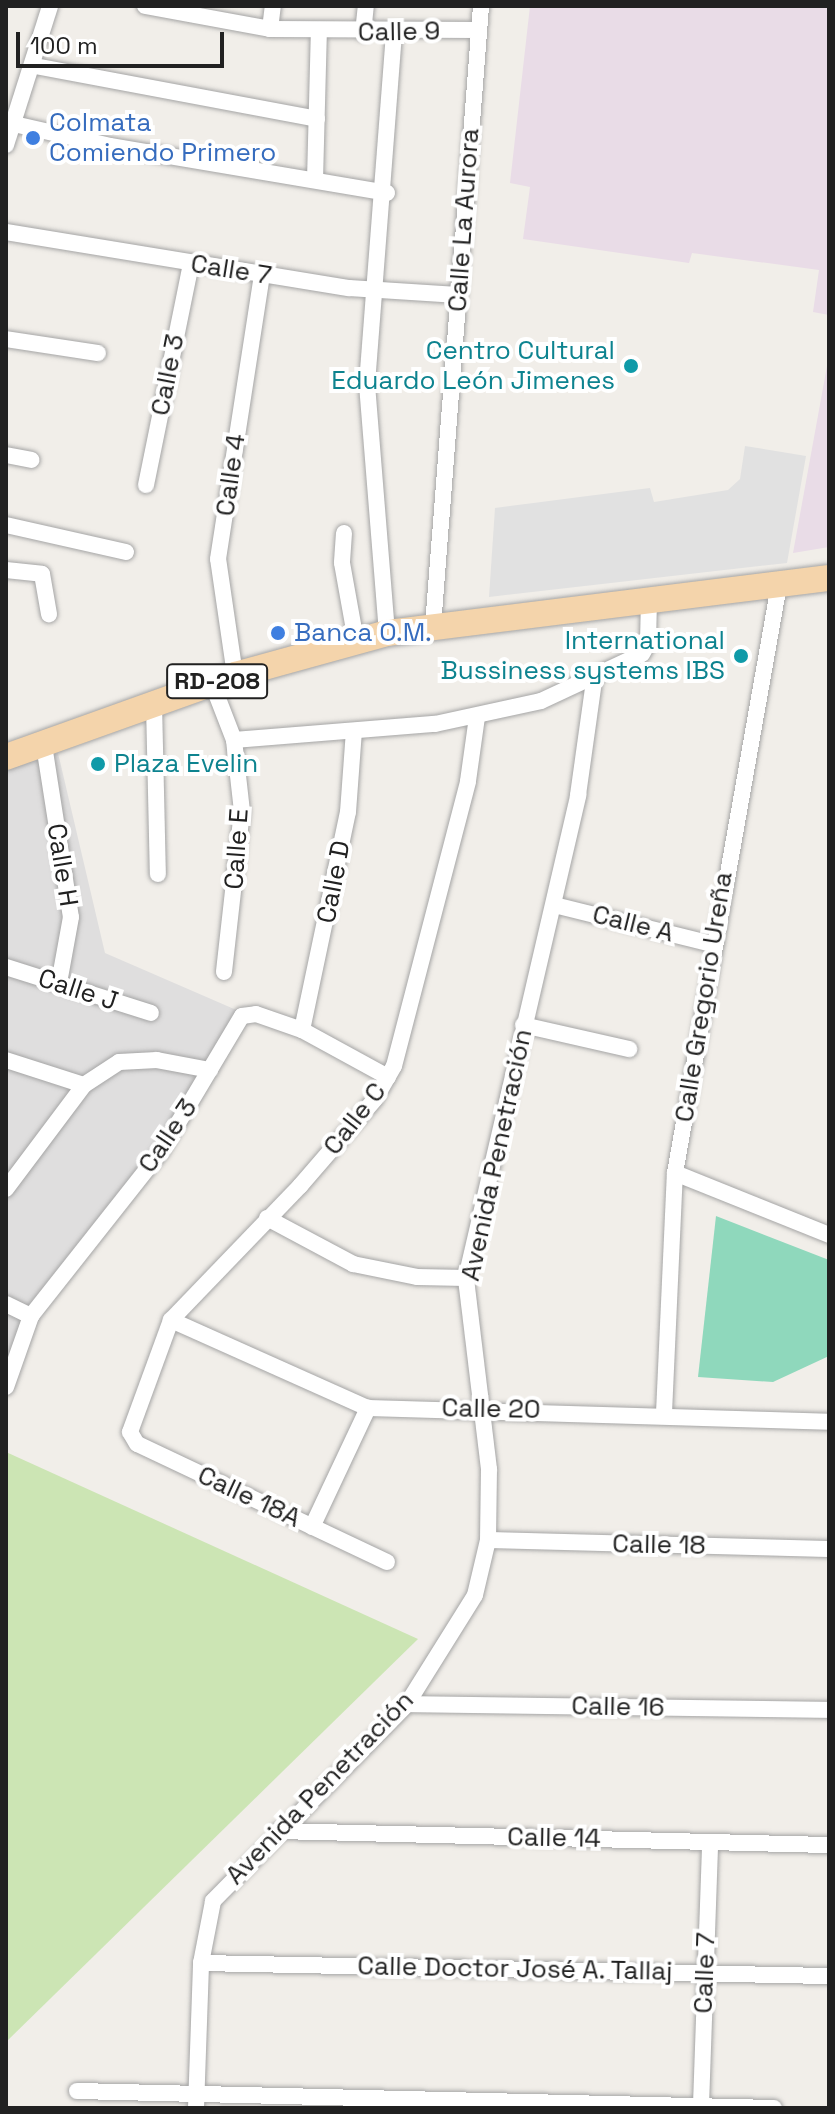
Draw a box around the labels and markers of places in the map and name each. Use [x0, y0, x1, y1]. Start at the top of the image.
place label: Colmata Comiendo Primero [49, 107, 276, 168]
marker: Colmata Comiendo Primero [24, 129, 42, 147]
place label: Centro Cultural Eduardo León Jimenes [331, 335, 615, 396]
marker: Centro Cultural Eduardo León Jimenes [622, 357, 640, 375]
place label: Banca O.M. [294, 617, 432, 649]
marker: Banca O.M. [269, 624, 287, 642]
place label: International Bussiness systems IBS [441, 625, 725, 686]
marker: International Bussiness systems IBS [732, 647, 750, 665]
place label: Plaza Evelin [114, 748, 258, 780]
marker: Plaza Evelin [89, 755, 107, 773]

